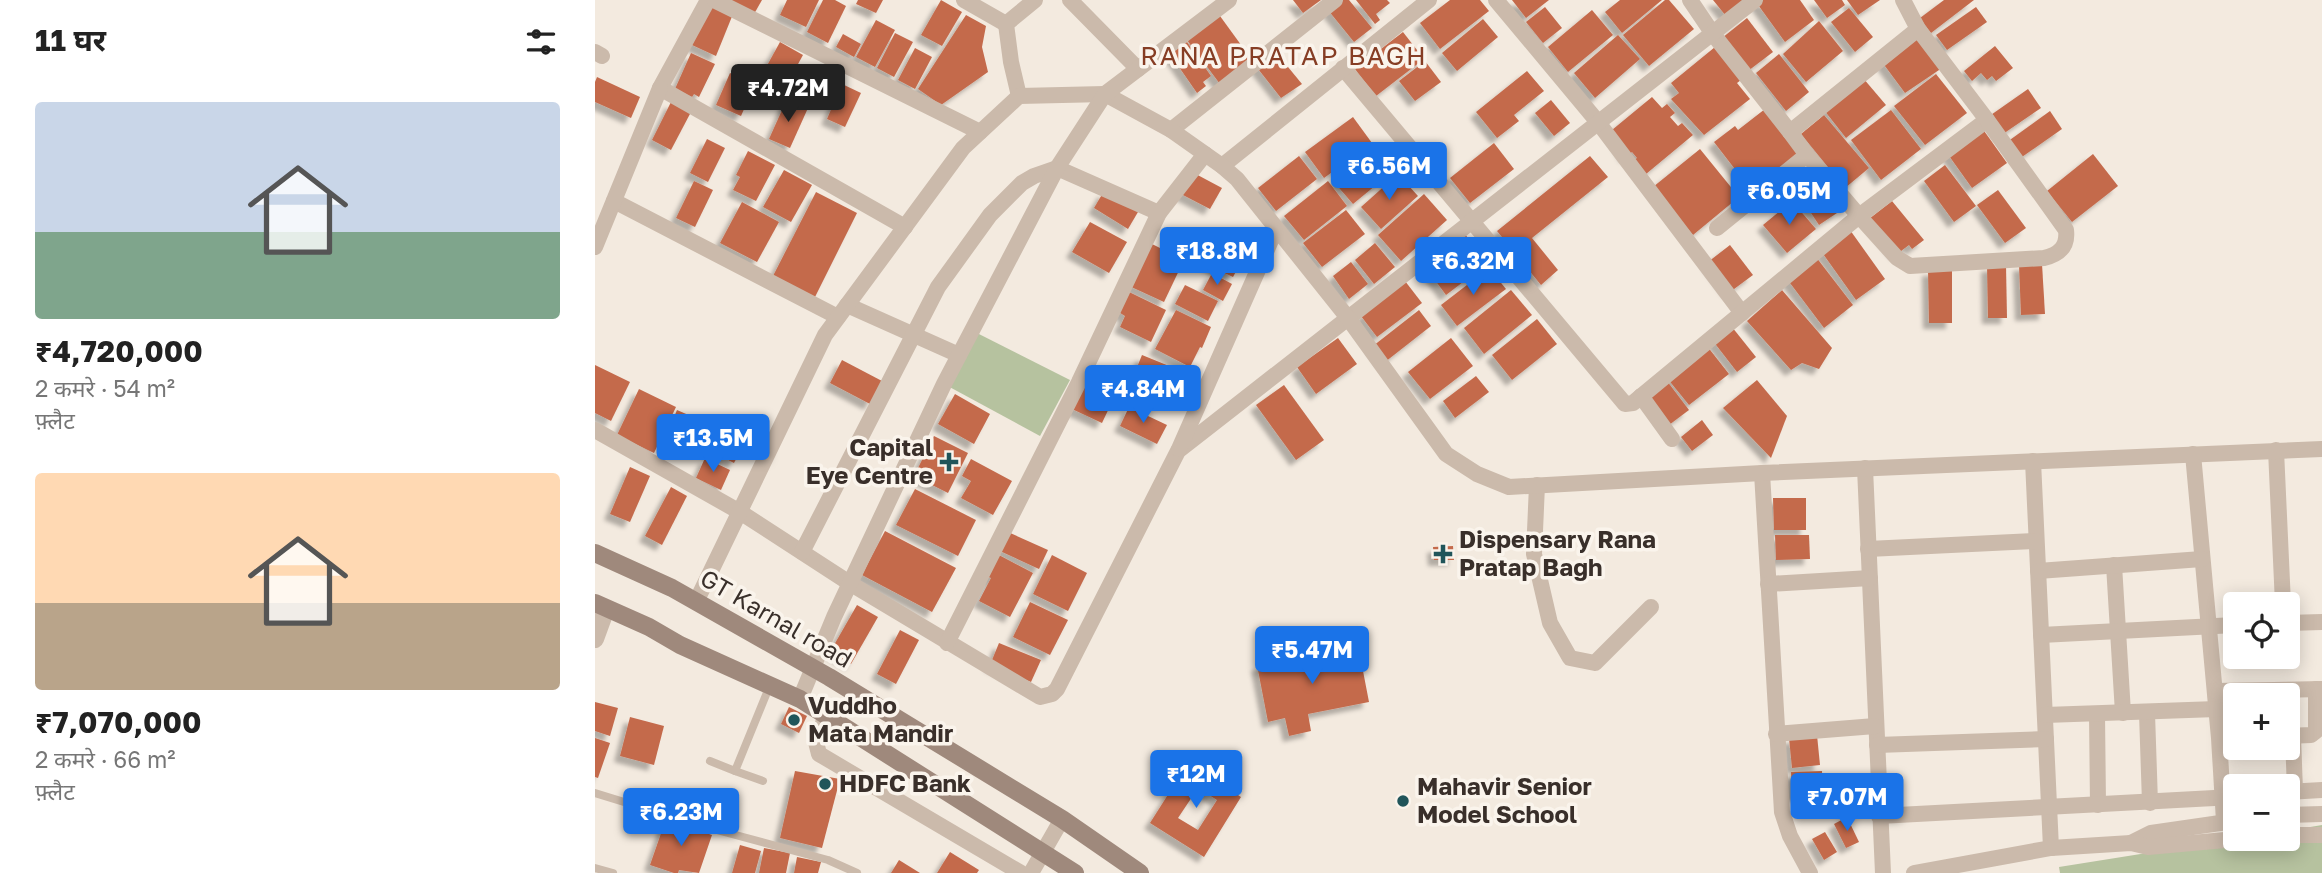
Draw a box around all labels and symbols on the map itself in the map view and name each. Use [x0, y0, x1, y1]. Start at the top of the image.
district label: RANA PRATAP BAGH [1140, 40, 1428, 71]
pin: ₹4.72M [731, 64, 845, 124]
pin: ₹6.56M [1332, 142, 1446, 202]
pin: ₹6.05M [1732, 168, 1846, 227]
pin: ₹18.8M [1160, 228, 1274, 287]
pin: ₹6.32M [1416, 238, 1530, 297]
pin: ₹4.84M [1086, 366, 1200, 425]
pin: ₹13.5M [656, 414, 770, 474]
place label: Capital Eye Centre [806, 432, 933, 489]
marker: Capital Eye Centre [939, 452, 959, 472]
place label: Dispensary Rana Pratap Bagh [1459, 524, 1656, 581]
marker: Dispensary Rana Pratap Bagh [1433, 544, 1453, 564]
street label: GT Karnal road [696, 563, 858, 673]
pin: ₹5.47M [1255, 626, 1369, 686]
place label: Vuddho Mata Mandir [808, 690, 953, 747]
marker: Vuddho Mata Mandir [786, 712, 802, 728]
pin: ₹12M [1155, 750, 1237, 810]
place label: HDFC Bank [839, 768, 971, 797]
place label: Mahavir Senior Model School [1417, 771, 1592, 828]
pin: ₹7.07M [1790, 774, 1904, 833]
marker: HDFC Bank [817, 776, 833, 792]
pin: ₹6.23M [624, 788, 738, 848]
marker: Mahavir Senior Model School [1395, 793, 1411, 809]

